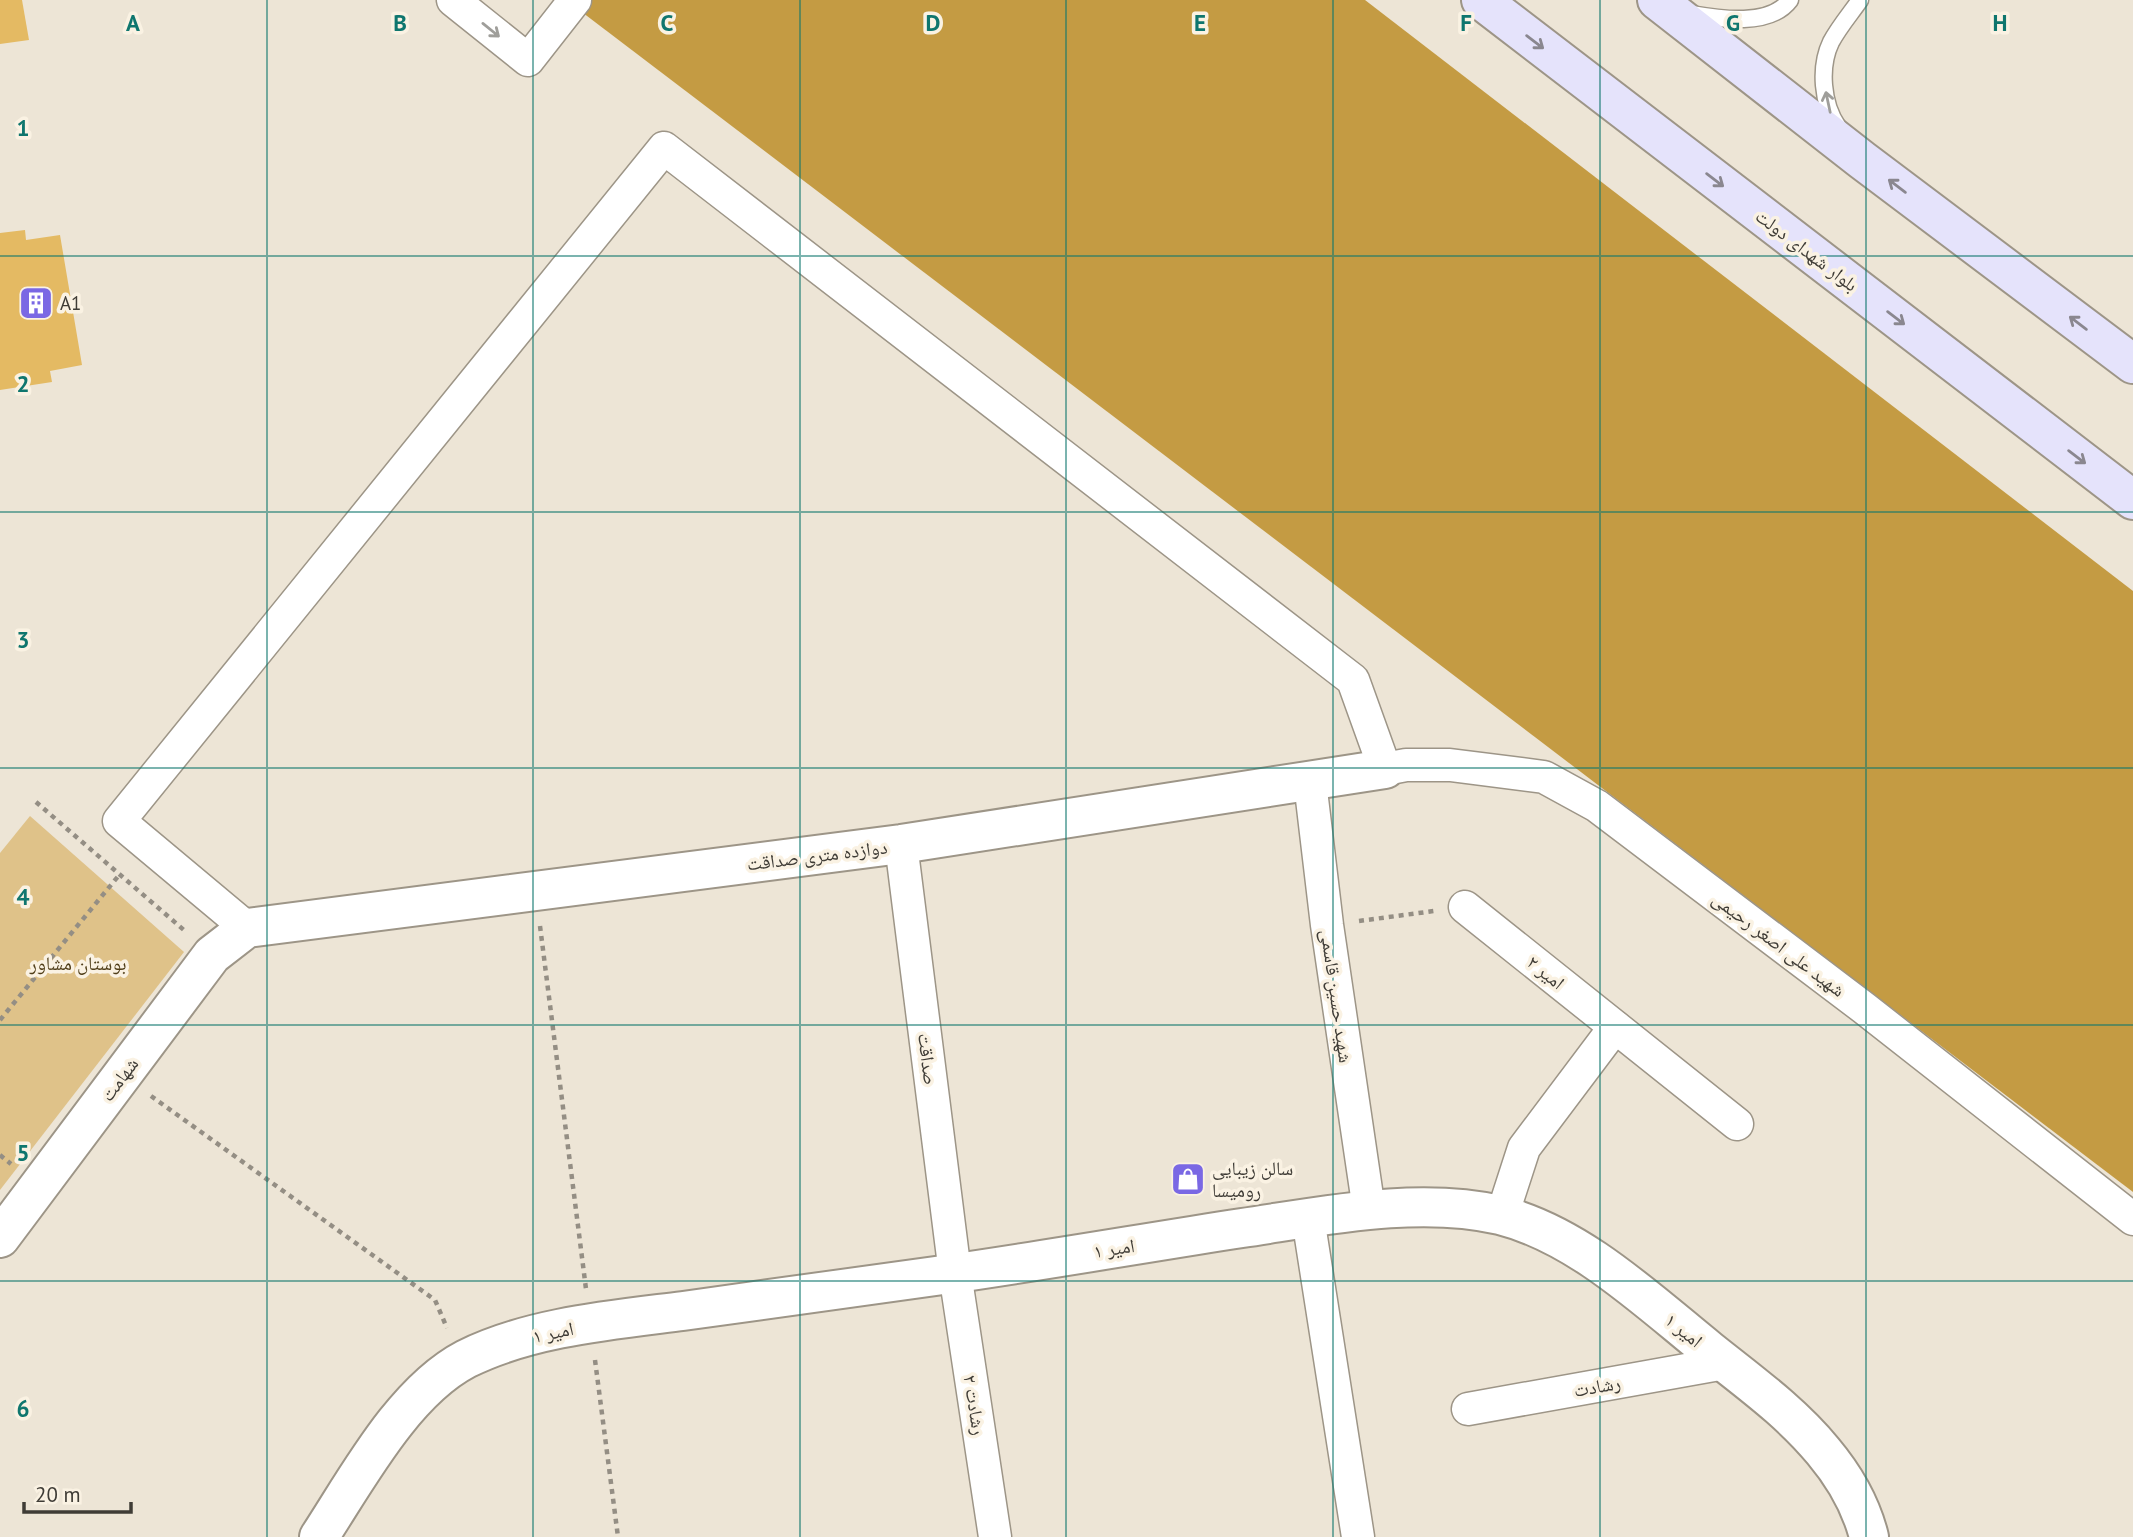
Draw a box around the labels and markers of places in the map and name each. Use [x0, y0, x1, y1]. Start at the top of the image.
building icon: A1 [17, 284, 55, 322]
place label: A1 [60, 291, 81, 315]
place label: سالن زیبایی رومیسا [1212, 1156, 1293, 1202]
shop icon: سالن زیبایی رومیسا [1169, 1160, 1207, 1198]

